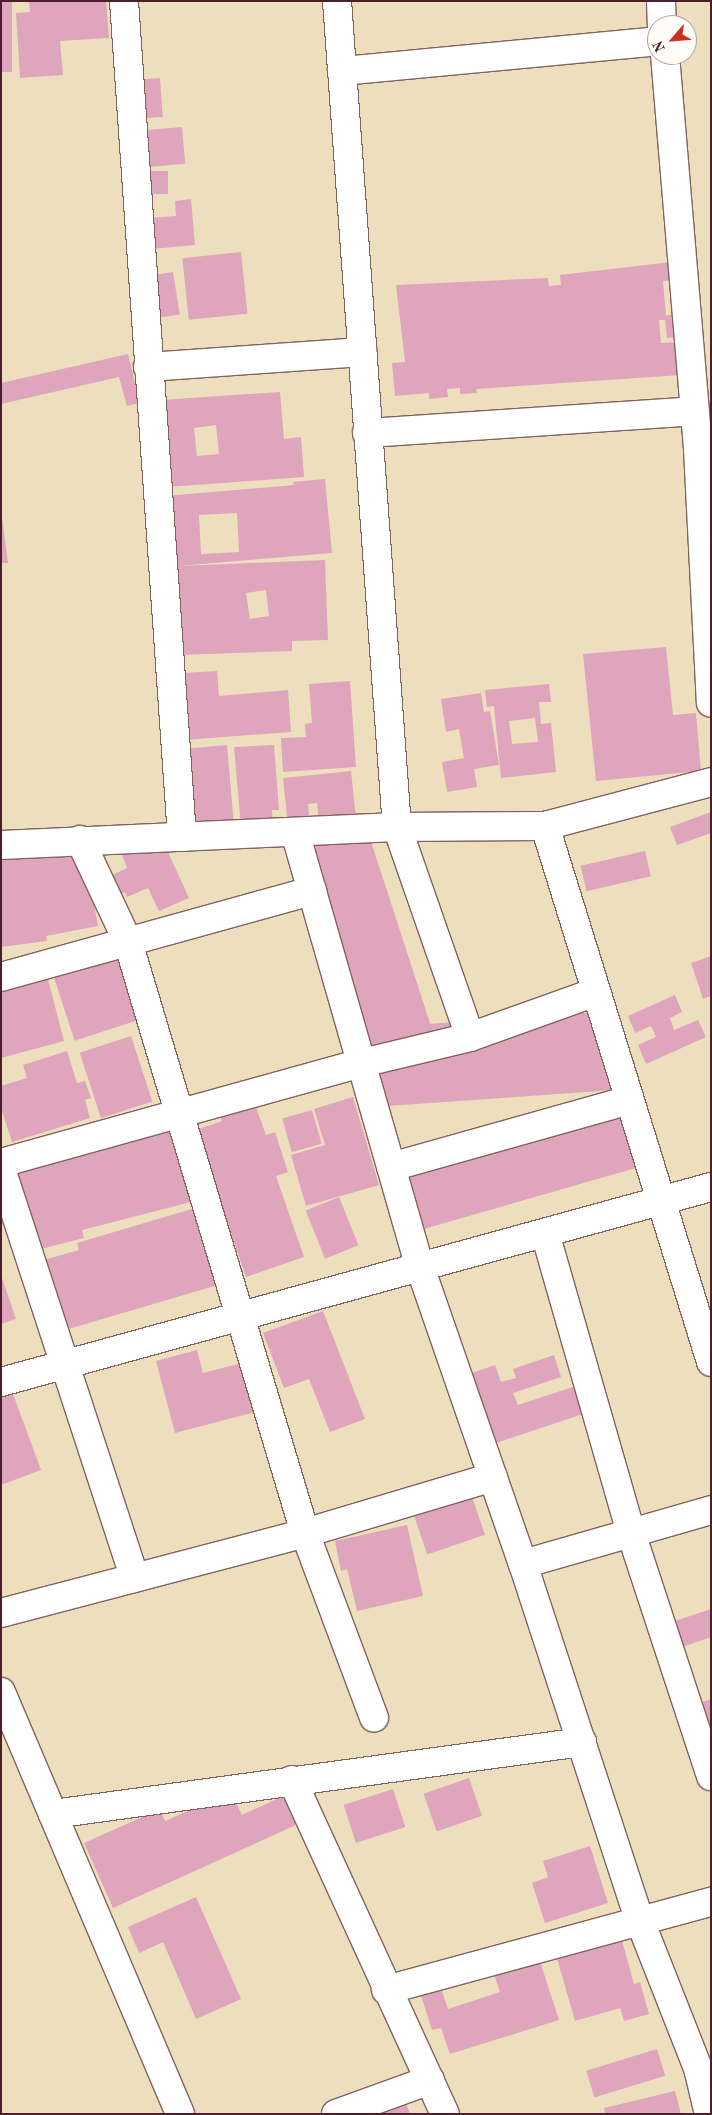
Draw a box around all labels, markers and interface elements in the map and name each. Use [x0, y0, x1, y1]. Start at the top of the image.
north arrow [647, 15, 697, 65]
text: N [651, 38, 668, 54]

